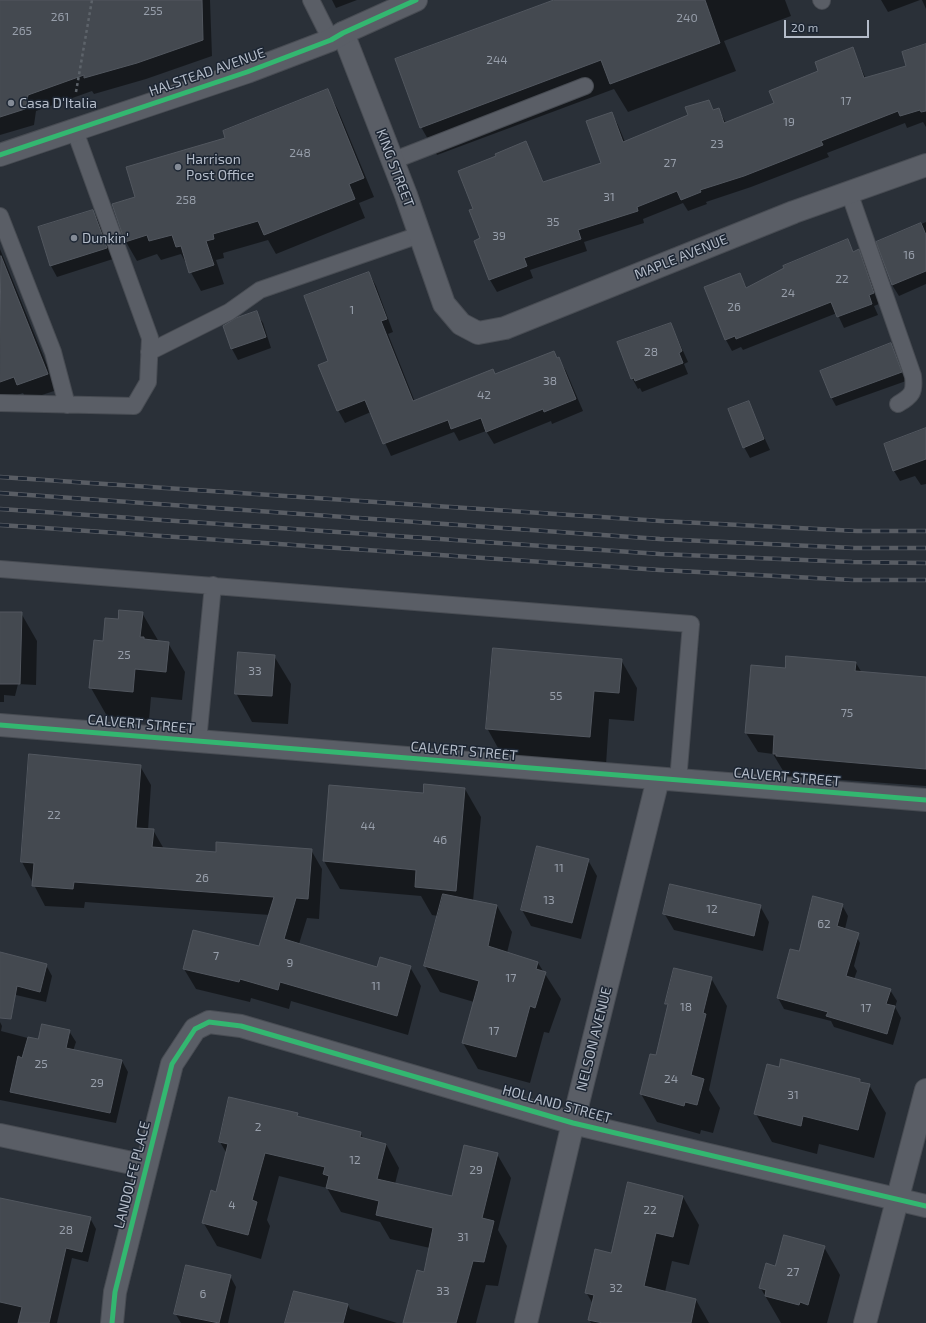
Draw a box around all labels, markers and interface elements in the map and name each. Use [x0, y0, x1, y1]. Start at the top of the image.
house number: 255 [143, 4, 163, 18]
house number: 261 [51, 10, 69, 24]
house number: 240 [676, 11, 698, 25]
scale bar [786, 12, 871, 38]
text: 20 m [791, 20, 818, 34]
house number: 265 [12, 24, 32, 38]
street label: HALSTEAD AVENUE [147, 44, 267, 100]
house number: 244 [486, 53, 508, 67]
house number: 17 [841, 94, 851, 108]
place label: Casa D'Italia [19, 95, 97, 111]
marker: Casa D'Italia [6, 98, 16, 108]
house number: 19 [783, 115, 795, 129]
street label: KING STREET [372, 127, 418, 209]
house number: 23 [710, 137, 724, 151]
house number: 248 [289, 146, 311, 160]
place label: Harrison Post Office [186, 151, 254, 184]
house number: 27 [664, 156, 676, 170]
marker: Harrison Post Office [173, 162, 183, 172]
house number: 31 [603, 190, 615, 204]
house number: 258 [176, 193, 196, 207]
house number: 35 [546, 215, 560, 229]
house number: 39 [492, 229, 506, 243]
place label: Dunkin' [82, 230, 129, 246]
street label: MAPLE AVENUE [632, 231, 730, 283]
marker: Dunkin' [69, 233, 79, 243]
house number: 16 [903, 248, 915, 262]
house number: 22 [835, 272, 849, 286]
house number: 24 [781, 286, 795, 300]
house number: 26 [727, 300, 741, 314]
house number: 1 [350, 303, 354, 317]
house number: 28 [644, 345, 658, 359]
house number: 38 [543, 374, 557, 388]
house number: 42 [477, 388, 491, 402]
house number: 25 [117, 648, 131, 662]
house number: 33 [248, 664, 262, 678]
house number: 55 [550, 689, 562, 703]
house number: 75 [841, 706, 853, 720]
street label: CALVERT STREET [87, 711, 195, 737]
street label: CALVERT STREET [410, 738, 518, 764]
street label: CALVERT STREET [733, 764, 841, 790]
house number: 22 [47, 808, 61, 822]
house number: 44 [361, 819, 375, 833]
house number: 46 [433, 833, 447, 847]
house number: 11 [554, 861, 564, 875]
house number: 26 [195, 871, 209, 885]
house number: 13 [543, 893, 555, 907]
house number: 12 [706, 902, 718, 916]
house number: 62 [817, 917, 831, 931]
house number: 7 [213, 949, 219, 963]
house number: 9 [287, 956, 293, 970]
house number: 17 [506, 971, 516, 985]
house number: 11 [371, 979, 381, 993]
street label: NELSON AVENUE [573, 985, 615, 1093]
house number: 18 [680, 1000, 692, 1014]
house number: 17 [861, 1001, 871, 1015]
house number: 17 [489, 1024, 499, 1038]
house number: 25 [34, 1057, 48, 1071]
house number: 24 [664, 1072, 678, 1086]
house number: 29 [90, 1076, 104, 1090]
street label: HOLLAND STREET [500, 1081, 614, 1127]
house number: 31 [787, 1088, 799, 1102]
street label: LANDOLFE PLACE [111, 1120, 153, 1230]
house number: 2 [255, 1120, 261, 1134]
house number: 12 [349, 1153, 361, 1167]
house number: 29 [469, 1163, 483, 1177]
house number: 4 [228, 1198, 236, 1212]
house number: 22 [643, 1203, 657, 1217]
house number: 28 [59, 1223, 73, 1237]
house number: 31 [457, 1230, 469, 1244]
house number: 27 [787, 1265, 799, 1279]
house number: 32 [609, 1281, 623, 1295]
house number: 33 [436, 1284, 450, 1298]
house number: 6 [200, 1287, 206, 1301]

